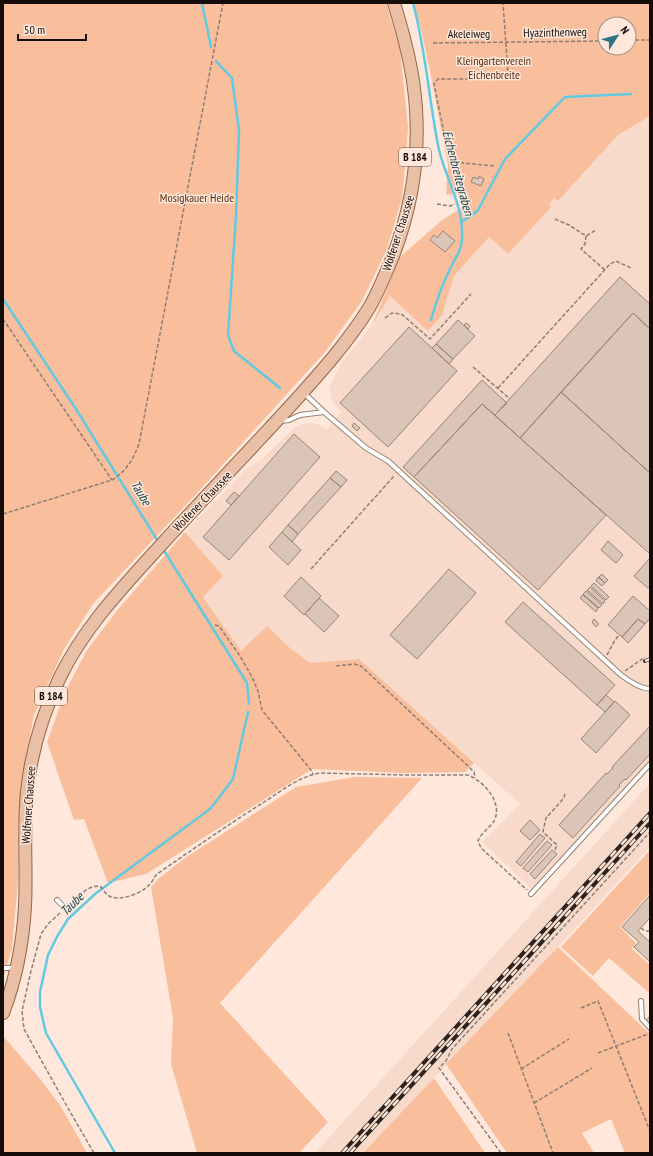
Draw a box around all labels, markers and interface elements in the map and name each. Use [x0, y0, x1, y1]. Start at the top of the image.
scale bar [18, 16, 86, 42]
north arrow [597, 16, 637, 56]
text: 50 m [24, 22, 45, 37]
street label: Hyazinthenweg [523, 24, 587, 40]
text: N [618, 24, 633, 37]
street label: Akeleiweg [448, 26, 490, 41]
park label: Kleingartenverein Eichenbreite [457, 53, 531, 82]
water label: Eichenbreitegraben [439, 129, 478, 218]
road number: B 184 [399, 148, 431, 166]
park label: Mosigkauer Heide [160, 190, 234, 205]
street label: Wolfener Chaussee [379, 193, 417, 273]
street label: Wolfener Chaussee [169, 468, 235, 534]
water label: Taube [127, 477, 156, 510]
road number: B 184 [35, 687, 67, 705]
street label: Wolfener Chaussee [18, 765, 38, 845]
water label: Taube [57, 887, 89, 919]

